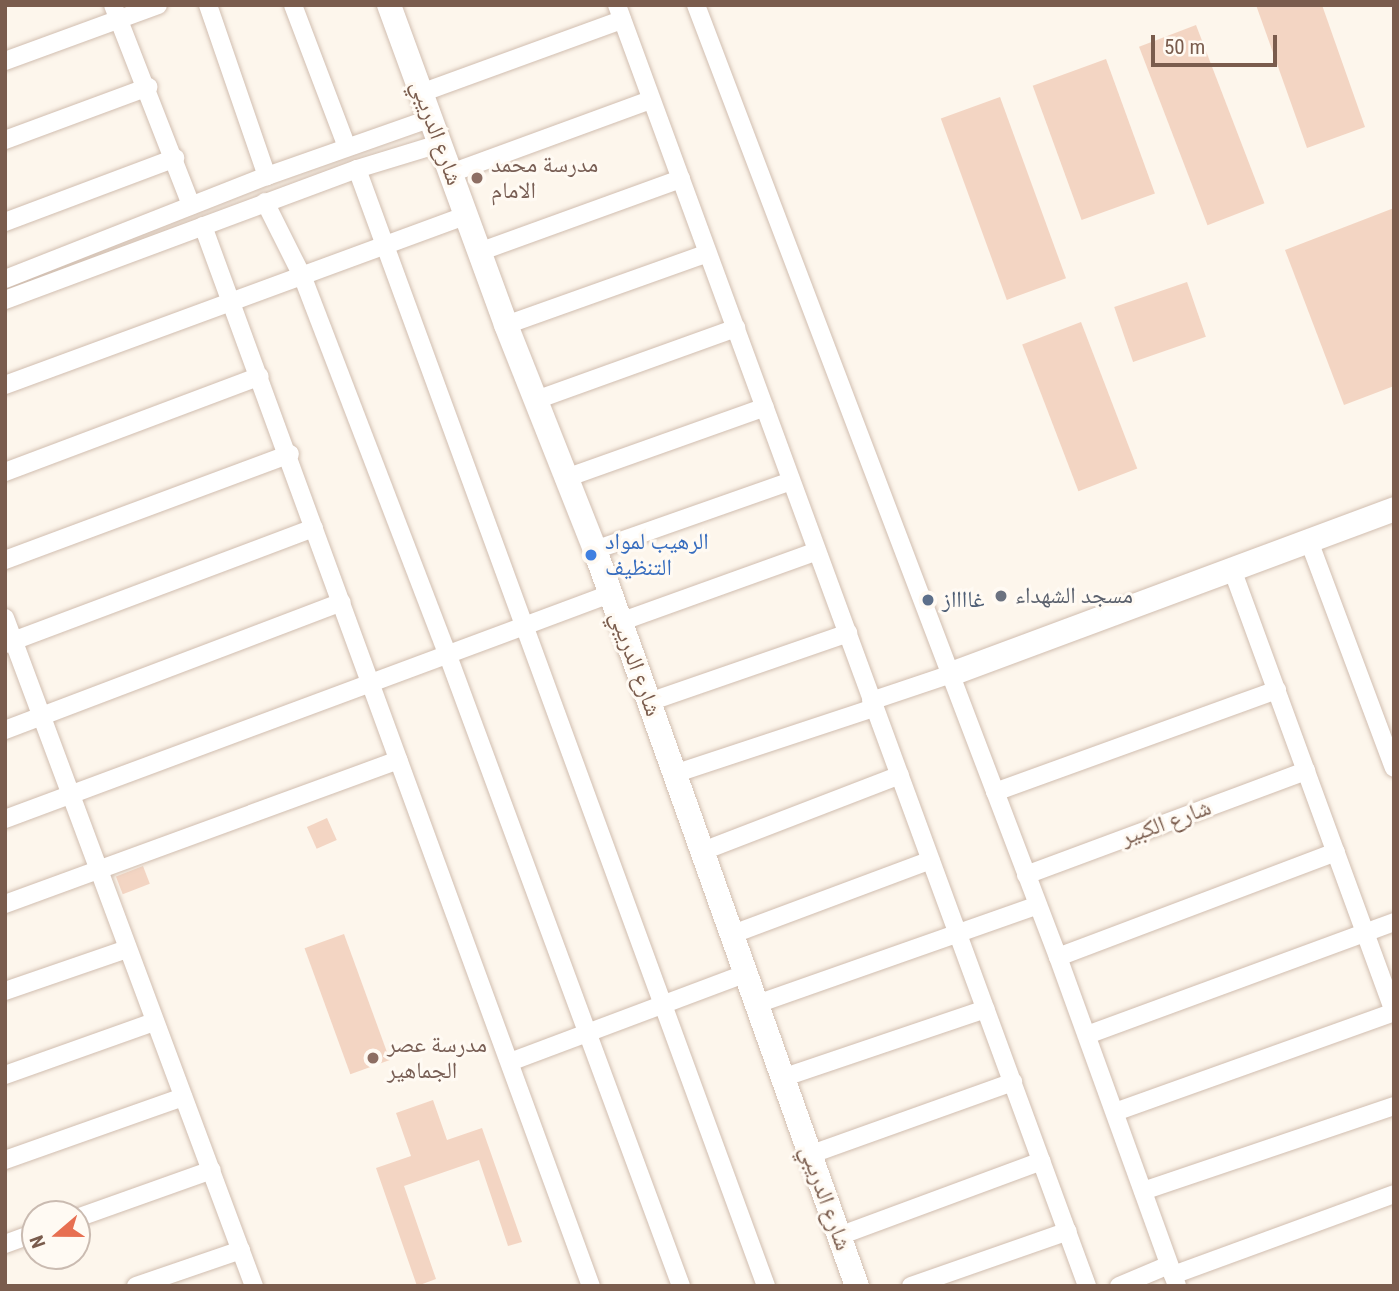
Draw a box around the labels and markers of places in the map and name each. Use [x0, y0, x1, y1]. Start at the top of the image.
place label: مدرسة محمد الامام [491, 151, 598, 205]
marker: مدرسة محمد الامام [469, 170, 485, 186]
place label: الرهيب لمواد التنظيف [605, 528, 709, 582]
marker: الرهيب لمواد التنظيف [583, 547, 599, 563]
place label: مسجد الشهداء [1015, 582, 1133, 610]
place label: غااااز [942, 586, 985, 614]
marker: مسجد الشهداء [993, 588, 1009, 604]
marker: غااااز [920, 592, 936, 608]
place label: مدرسة عصر الجماهير [387, 1031, 487, 1085]
marker: مدرسة عصر الجماهير [365, 1050, 381, 1066]

